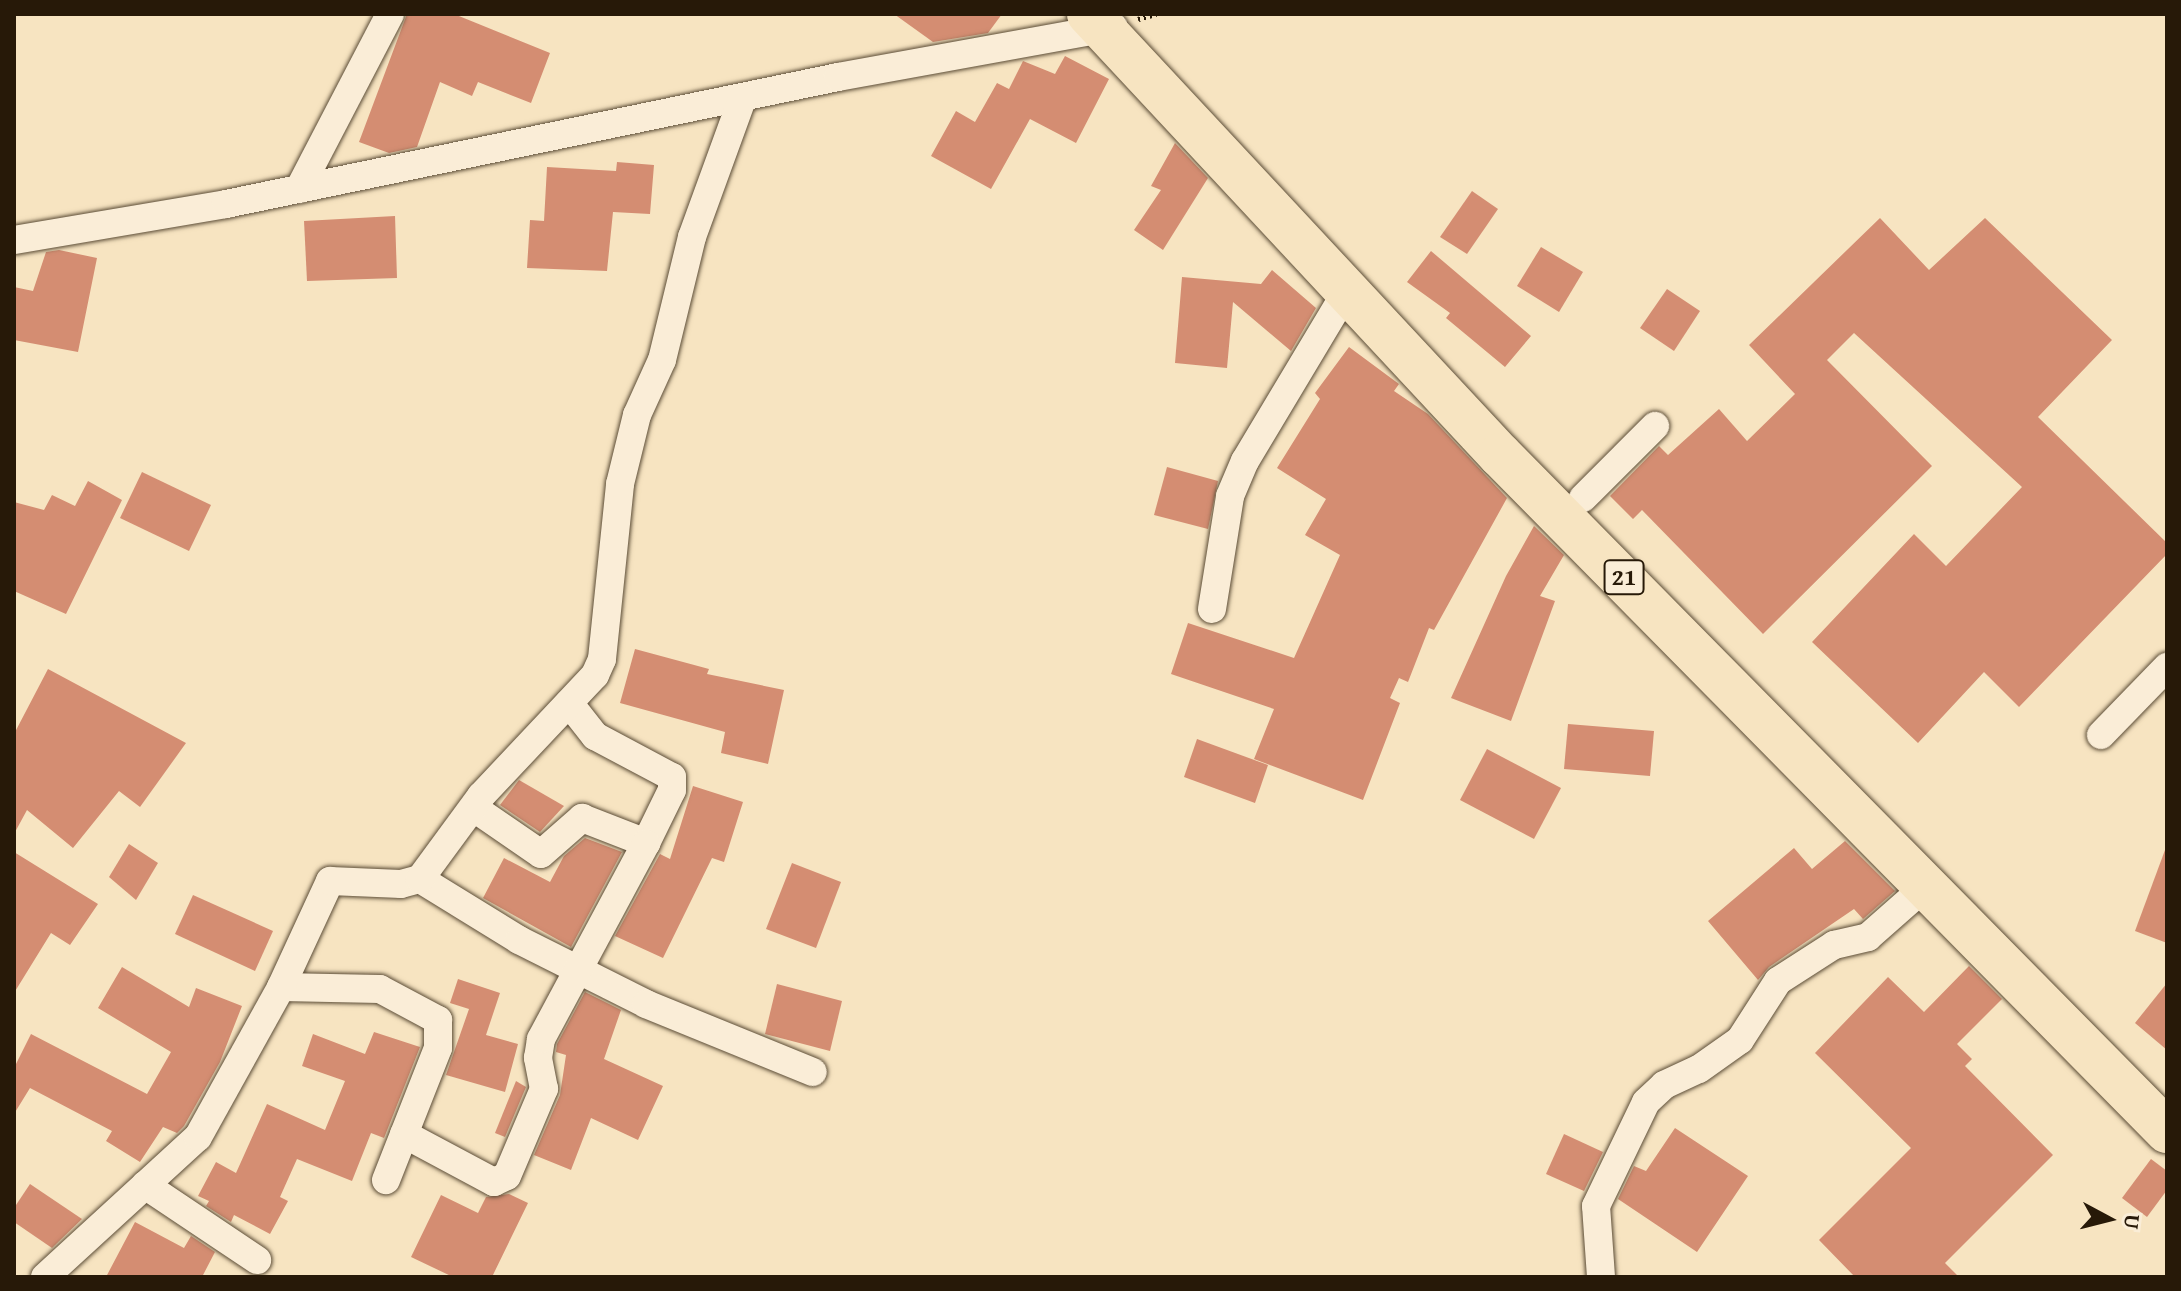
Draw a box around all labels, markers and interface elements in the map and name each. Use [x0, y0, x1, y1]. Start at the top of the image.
road number: 21 [1602, 557, 1646, 597]
north arrow [2069, 1179, 2149, 1259]
text: U [2116, 1213, 2150, 1231]

